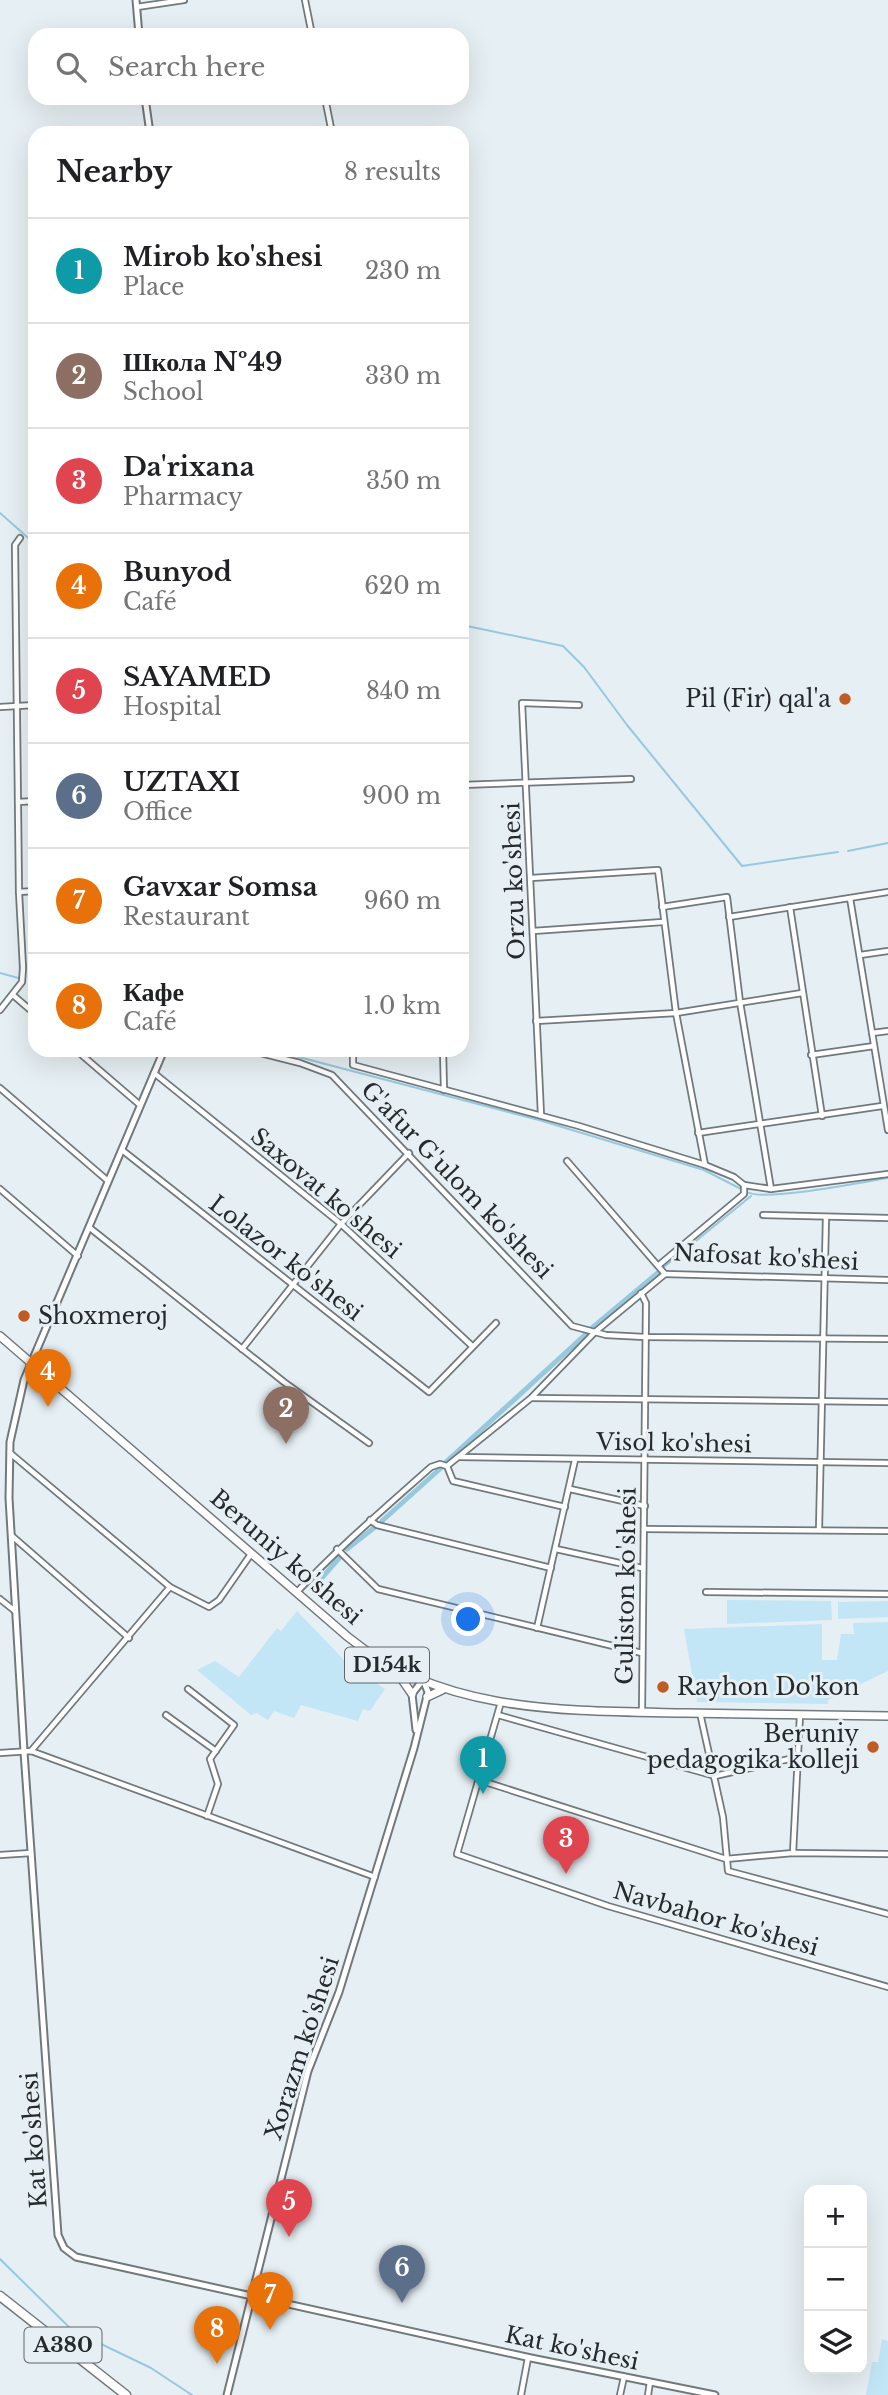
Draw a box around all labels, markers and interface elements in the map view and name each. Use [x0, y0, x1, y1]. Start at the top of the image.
search box [28, 28, 469, 105]
icon: search [52, 48, 90, 86]
text: Search here [108, 51, 265, 83]
text: Nearby [56, 153, 172, 190]
text: 8 results [344, 158, 441, 186]
text: Mirob ko'shesi [123, 241, 322, 273]
text: 1 [74, 257, 84, 285]
text: 230 m [365, 257, 441, 285]
text: Place [123, 273, 185, 301]
text: Школа №49 [123, 346, 283, 378]
text: 2 [72, 362, 86, 390]
text: 330 m [365, 362, 441, 390]
text: School [123, 378, 204, 406]
text: Da'rixana [123, 451, 255, 483]
text: 3 [72, 467, 86, 495]
text: 350 m [366, 467, 441, 495]
text: Pharmacy [123, 483, 243, 511]
text: Bunyod [123, 556, 232, 588]
text: 4 [71, 572, 87, 600]
text: 620 m [364, 572, 441, 600]
text: Café [123, 588, 177, 616]
text: SAYAMED [123, 661, 271, 693]
text: 5 [72, 677, 86, 705]
text: 840 m [366, 677, 441, 705]
place label: Pil (Fir) qal'a [685, 685, 831, 713]
marker: Pil (Fir) qal'a [837, 691, 853, 707]
text: Hospital [123, 693, 222, 721]
text: UZTAXI [123, 766, 240, 798]
text: 6 [71, 782, 87, 810]
text: 900 m [362, 782, 441, 810]
text: Office [123, 798, 193, 826]
street label: Orzu ko'shesi [497, 802, 531, 960]
text: Gavxar Somsa [123, 871, 318, 903]
text: 7 [73, 887, 85, 915]
text: 960 m [364, 887, 441, 915]
text: Restaurant [123, 903, 250, 931]
text: Кафе [123, 976, 184, 1008]
text: 8 [72, 992, 86, 1020]
text: 1.0 km [363, 992, 441, 1020]
text: Café [123, 1008, 177, 1036]
street label: G'afur G'ulom ko'shesi [356, 1076, 559, 1284]
street label: Saxovat ko'shesi [245, 1122, 407, 1264]
street label: Lolazor ko'shesi [204, 1189, 368, 1327]
street label: Nafosat ko'shesi [673, 1238, 860, 1276]
place label: Shoxmeroj [38, 1302, 168, 1330]
marker: Shoxmeroj [16, 1308, 32, 1324]
pin: 4 [25, 1349, 71, 1407]
pin: 2 [263, 1386, 309, 1444]
street label: Visol ko'shesi [595, 1428, 752, 1458]
street label: Beruniy ko'shesi [204, 1484, 368, 1631]
street label: Guliston ko'shesi [610, 1487, 642, 1685]
your location [451, 1602, 485, 1636]
road number: D154k [345, 1648, 429, 1682]
place label: Rayhon Do'kon [677, 1673, 859, 1701]
marker: Rayhon Do'kon [655, 1679, 671, 1695]
place label: Beruniy pedagogika kolleji [647, 1720, 859, 1774]
pin: 1 [460, 1736, 506, 1794]
marker: Beruniy pedagogika kolleji [865, 1739, 881, 1755]
pin: 3 [543, 1816, 589, 1874]
street label: Navbahor ko'shesi [610, 1876, 822, 1962]
street label: Xorazm ko'shesi [259, 1953, 345, 2143]
street label: Kat ko'shesi [15, 2071, 53, 2209]
pin: 5 [266, 2179, 312, 2237]
map controls [804, 2185, 867, 2374]
button: + [804, 2185, 867, 2248]
pin: 6 [379, 2245, 425, 2303]
button: − [804, 2248, 867, 2311]
pin: 7 [247, 2272, 293, 2330]
pin: 8 [194, 2306, 240, 2364]
button: layers [804, 2311, 867, 2374]
street label: Kat ko'shesi [502, 2320, 642, 2376]
road number: A380 [24, 2328, 102, 2362]

